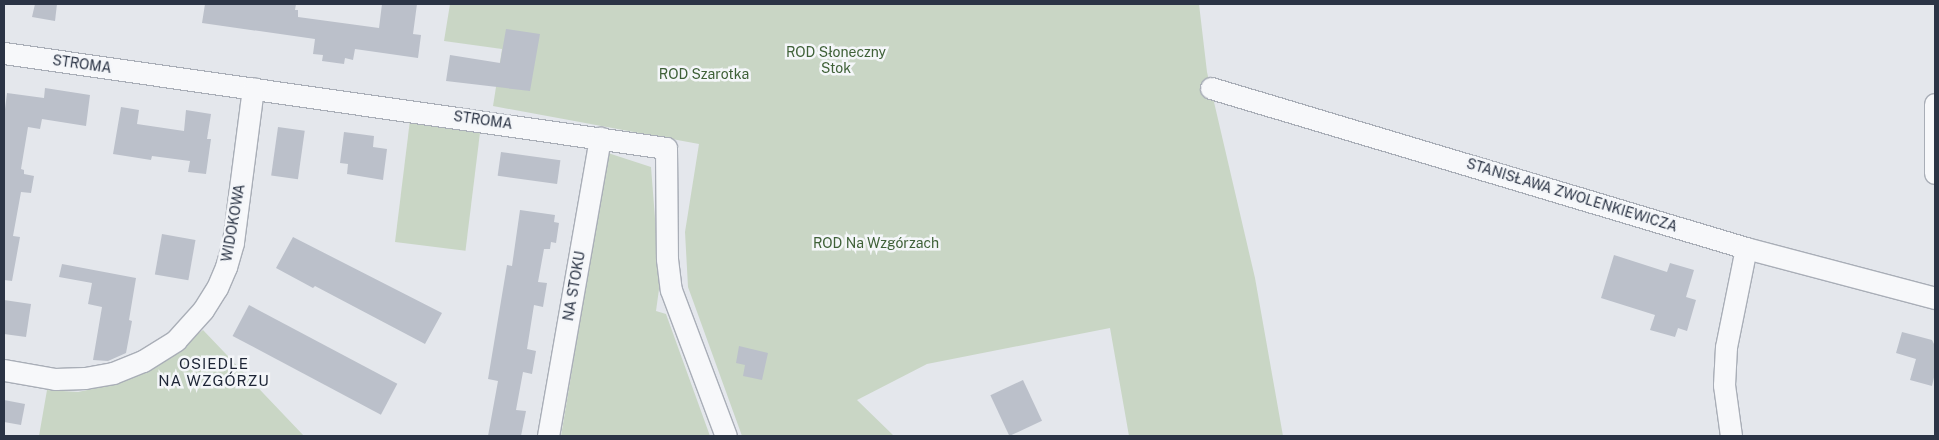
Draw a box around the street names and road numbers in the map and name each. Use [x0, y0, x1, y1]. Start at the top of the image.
street label: STROMA [51, 52, 113, 76]
street label: STROMA [452, 108, 514, 132]
street label: STANISŁAWA ZWOLENKIEWICZA [1464, 155, 1680, 235]
street label: WIDOKOWA [218, 183, 248, 263]
street label: NA STOKU [560, 250, 588, 322]

